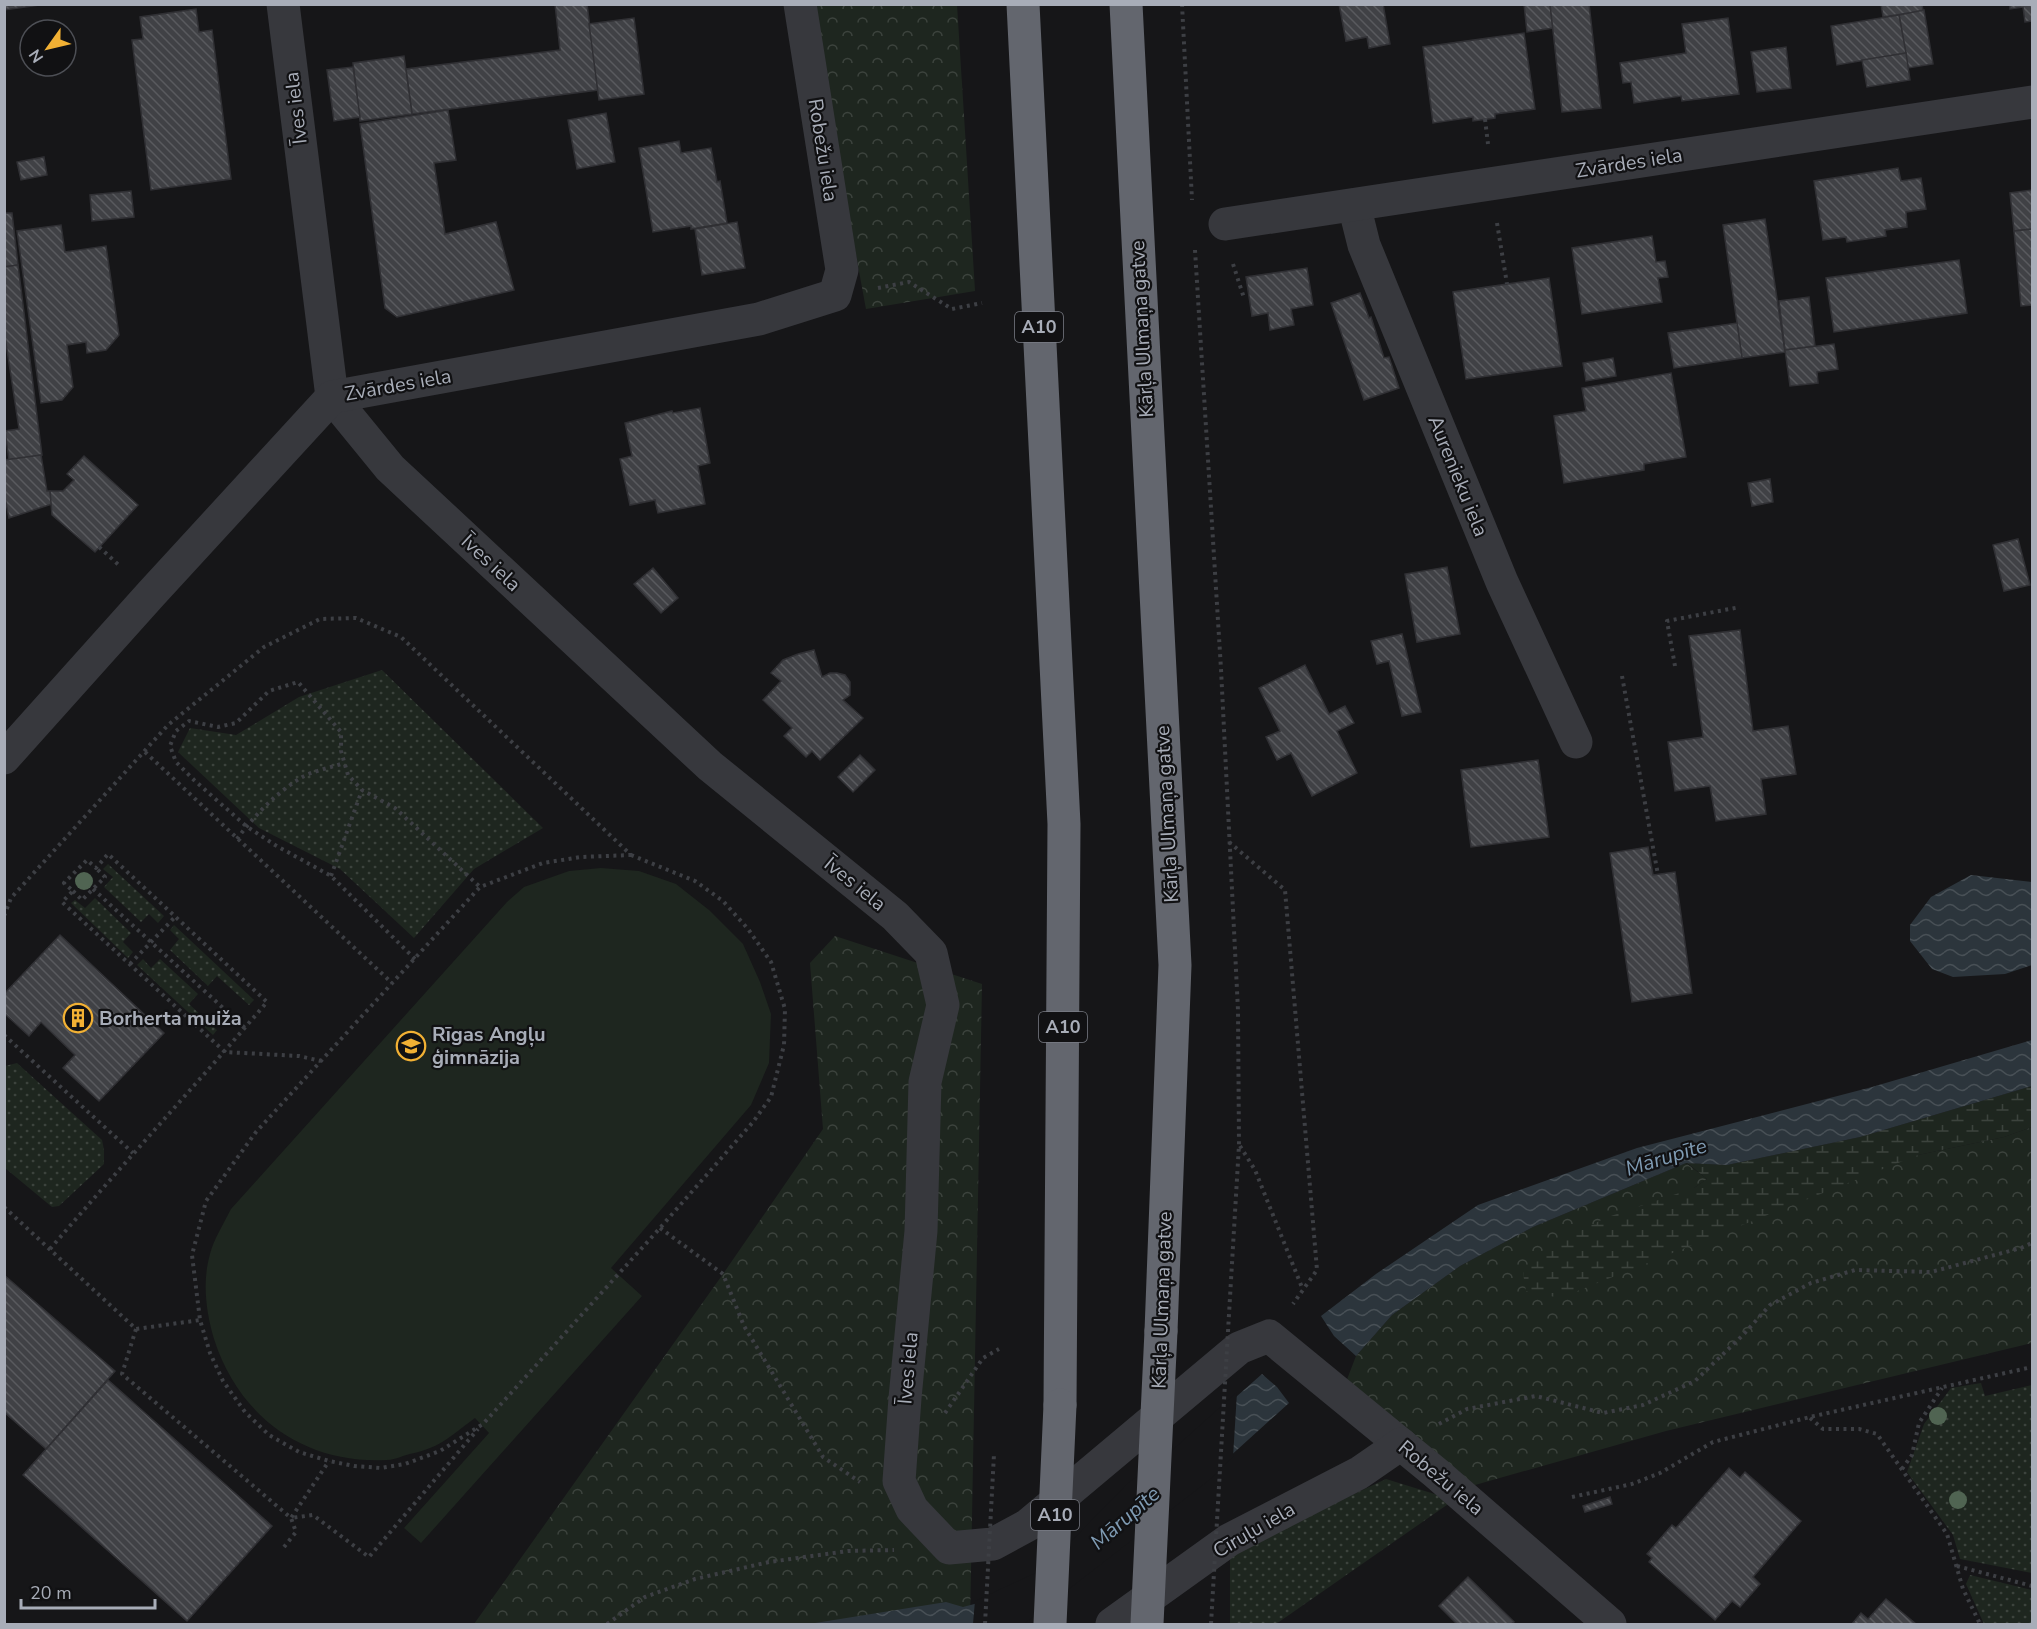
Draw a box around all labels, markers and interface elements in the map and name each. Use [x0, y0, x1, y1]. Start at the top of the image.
north arrow [18, 18, 78, 78]
text: N [24, 45, 49, 67]
street label: Īves iela [278, 70, 314, 147]
street label: Robežu iela [802, 97, 844, 203]
street label: Zvārdes iela [1574, 141, 1684, 185]
street label: Kārļa Ulmaņa gatve [1124, 240, 1160, 418]
road number: A10 [1015, 312, 1063, 342]
street label: Zvārdes iela [343, 362, 453, 408]
street label: Aurenieku iela [1421, 411, 1495, 541]
street label: Īves iela [455, 528, 527, 598]
street label: Kārļa Ulmaņa gatve [1149, 725, 1185, 903]
street label: Īves iela [818, 850, 892, 917]
building icon: Borherta muiža [62, 1002, 94, 1034]
place label: Borherta muiža [99, 1005, 242, 1032]
road number: A10 [1039, 1012, 1087, 1042]
place label: Rīgas Angļu ģimnāzija [432, 1021, 546, 1071]
school or university icon: Rīgas Angļu ģimnāzija [395, 1030, 427, 1062]
water label: Mārupīte [1622, 1131, 1710, 1183]
street label: Kārļa Ulmaņa gatve [1145, 1211, 1179, 1389]
street label: Īves iela [891, 1331, 925, 1406]
street label: Robežu iela [1393, 1434, 1489, 1522]
water label: Mārupīte [1084, 1480, 1166, 1556]
street label: Cīruļu iela [1208, 1496, 1300, 1564]
road number: A10 [1031, 1500, 1079, 1530]
scale bar [21, 1572, 154, 1610]
text: 20 m [30, 1581, 72, 1605]

